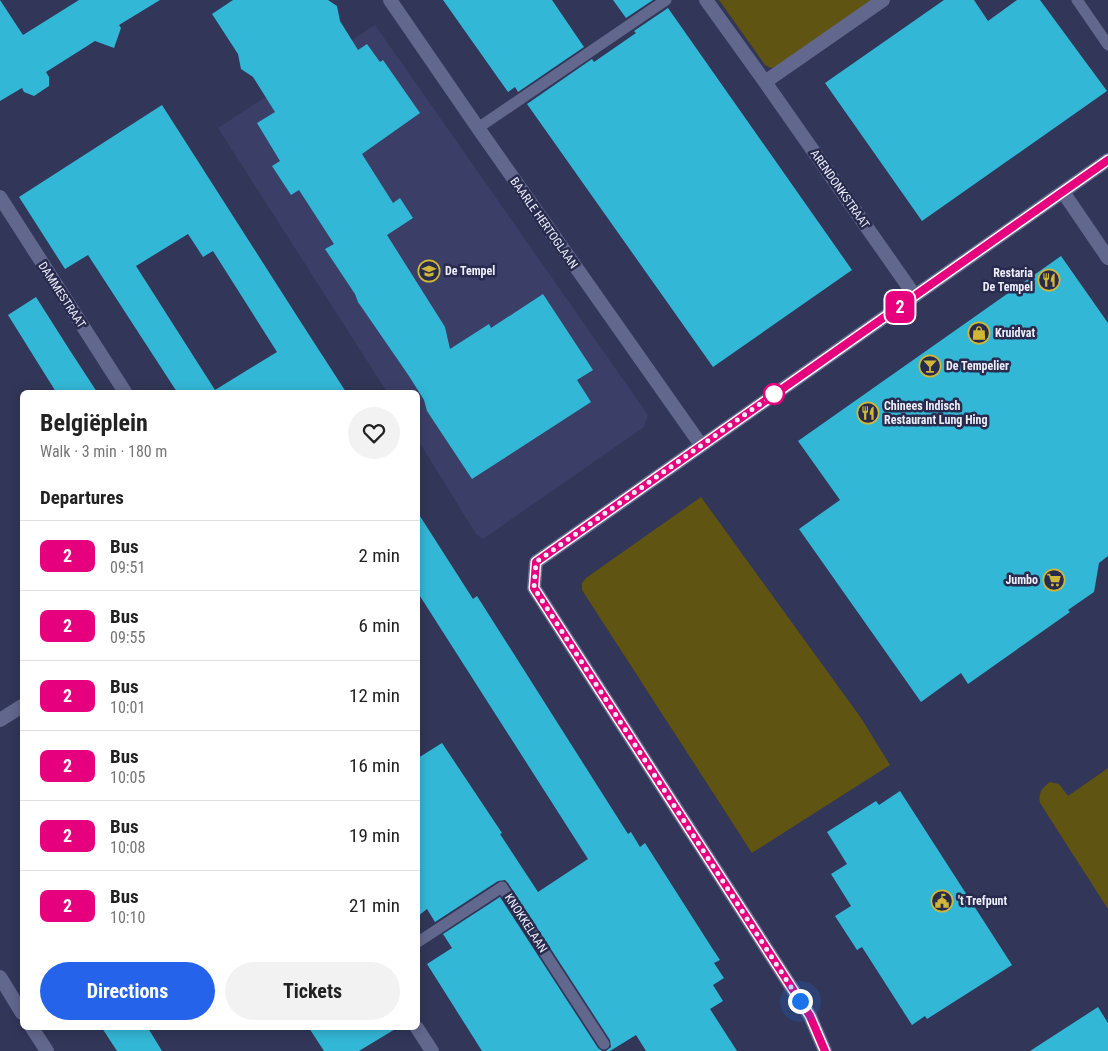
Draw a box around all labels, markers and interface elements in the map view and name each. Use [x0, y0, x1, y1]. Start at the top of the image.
street label: ARENDONKSTRAAT [808, 147, 872, 231]
street label: BAARLE HERTOGLAAN [507, 175, 581, 271]
street label: DAMMESTRAAT [35, 259, 89, 331]
school or university icon: De Tempel [417, 259, 441, 283]
place label: De Tempel [445, 264, 495, 278]
place label: Restaria De Tempel [983, 266, 1033, 294]
restaurant icon: Restaria De Tempel [1037, 268, 1061, 292]
line badge: 2 [884, 291, 916, 323]
text: 2 [895, 296, 905, 317]
shop icon: Kruidvat [967, 321, 991, 345]
place label: Kruidvat [995, 326, 1035, 340]
bar icon: De Tempelier [918, 354, 942, 378]
place label: De Tempelier [946, 359, 1009, 373]
unlabelled marker [763, 383, 785, 405]
place label: Chinees Indisch Restaurant Lung Hing [884, 399, 987, 427]
restaurant icon: Chinees Indisch Restaurant Lung Hing [856, 401, 880, 425]
button: heart [348, 407, 400, 459]
text: Belgiëplein [40, 409, 148, 437]
text: Walk · 3 min · 180 m [40, 442, 167, 461]
text: Departures [40, 486, 124, 509]
text: Bus [110, 535, 139, 558]
text: 2 min [358, 544, 400, 567]
text: 2 [63, 545, 72, 566]
text: 09:51 [110, 558, 145, 577]
supermarket icon: Jumbo [1042, 568, 1066, 592]
place label: Jumbo [1005, 573, 1038, 587]
text: Bus [110, 605, 139, 628]
text: 6 min [358, 614, 400, 637]
text: 2 [63, 615, 72, 636]
text: 09:55 [110, 628, 145, 647]
text: Bus [110, 675, 139, 698]
text: 12 min [349, 684, 400, 707]
text: 2 [63, 685, 72, 706]
text: 10:01 [110, 698, 145, 717]
text: Bus [110, 745, 139, 768]
text: 16 min [349, 754, 400, 777]
text: 2 [63, 755, 72, 776]
text: 10:05 [110, 768, 145, 787]
text: Bus [110, 815, 139, 838]
text: 19 min [349, 824, 400, 847]
text: 2 [63, 825, 72, 846]
text: 10:08 [110, 838, 145, 857]
text: Bus [110, 885, 139, 908]
public building icon: 't Trefpunt [930, 889, 954, 913]
street label: KNOKKELAAN [502, 891, 550, 955]
text: 21 min [349, 894, 400, 917]
place label: 't Trefpunt [958, 894, 1007, 908]
text: 2 [63, 895, 72, 916]
text: 10:10 [110, 908, 145, 927]
button: Directions [40, 962, 215, 1020]
button: Tickets [225, 962, 400, 1020]
your location [788, 989, 813, 1014]

